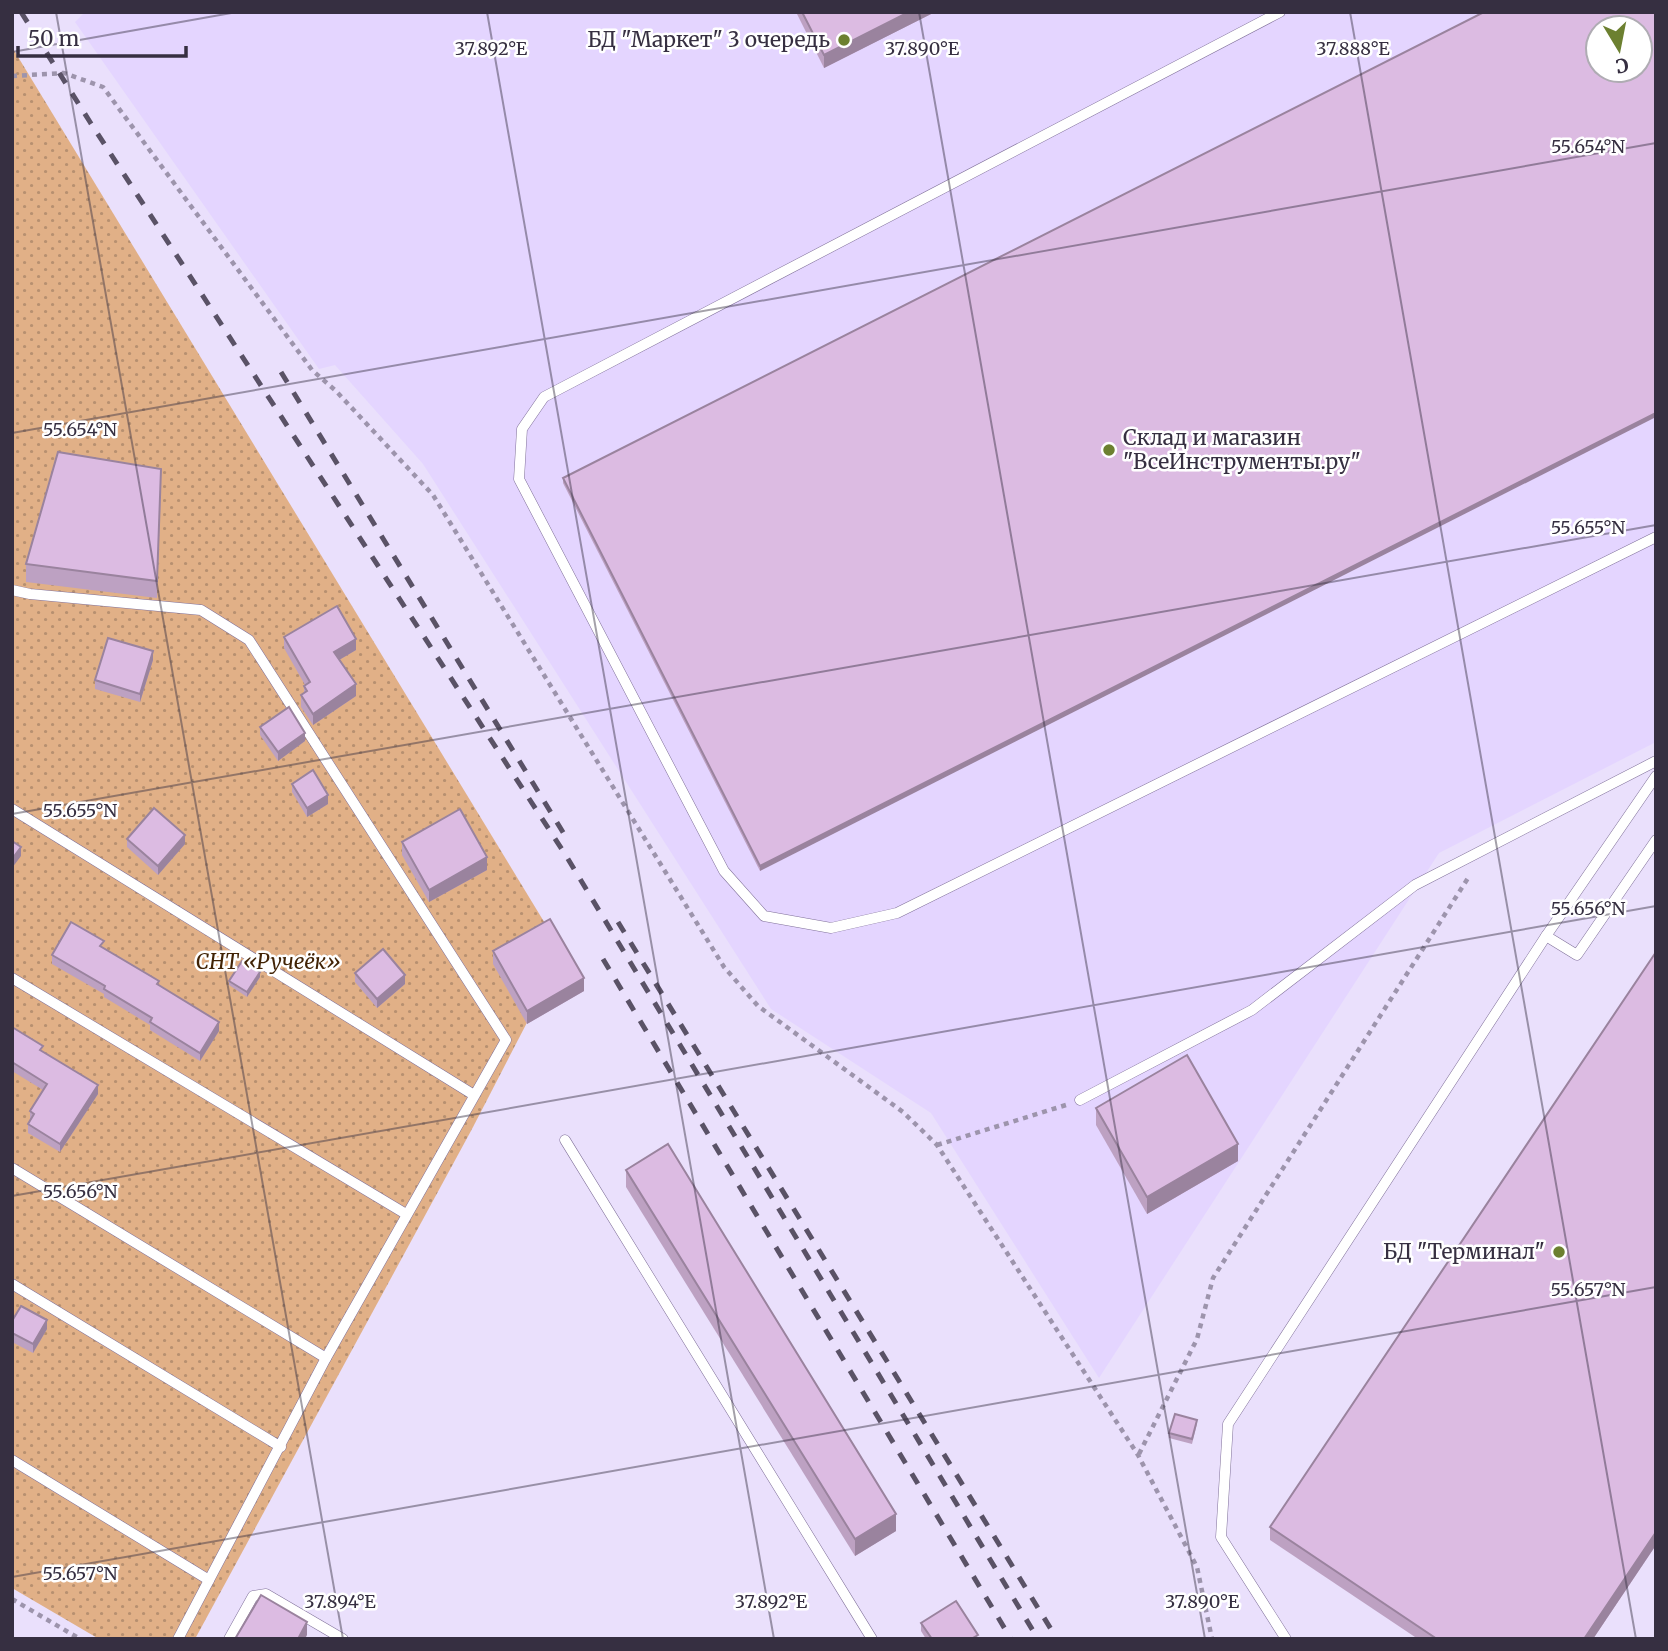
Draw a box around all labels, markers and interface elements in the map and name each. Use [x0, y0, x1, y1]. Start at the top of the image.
scale bar [18, 14, 186, 58]
north arrow [1584, 14, 1654, 84]
text: 50 m [28, 25, 79, 52]
place label: БД "Маркет" 3 очередь [587, 26, 830, 53]
marker: БД "Маркет" 3 очередь [836, 32, 852, 48]
text: 37.892°E [455, 37, 528, 60]
text: 37.890°E [885, 37, 960, 60]
text: 37.888°E [1316, 37, 1390, 60]
text: С [1614, 53, 1630, 79]
text: 55.654°N [1551, 135, 1625, 158]
text: 55.654°N [43, 418, 117, 441]
place label: Склад и магазин "ВсеИнструменты.ру" [1123, 424, 1361, 475]
marker: Склад и магазин "ВсеИнструменты.ру" [1101, 442, 1117, 458]
text: 55.655°N [1551, 516, 1625, 539]
text: 55.655°N [43, 799, 117, 822]
text: 55.656°N [1551, 897, 1625, 920]
park label: СНТ «Ручеёк» [195, 948, 341, 975]
text: 55.656°N [43, 1180, 117, 1203]
place label: БД "Терминал" [1383, 1238, 1545, 1265]
marker: БД "Терминал" [1551, 1244, 1567, 1260]
text: 55.657°N [1550, 1278, 1626, 1301]
text: 55.657°N [42, 1562, 118, 1585]
text: 37.894°E [304, 1590, 376, 1613]
text: 37.892°E [735, 1590, 808, 1613]
text: 37.890°E [1165, 1590, 1240, 1613]

